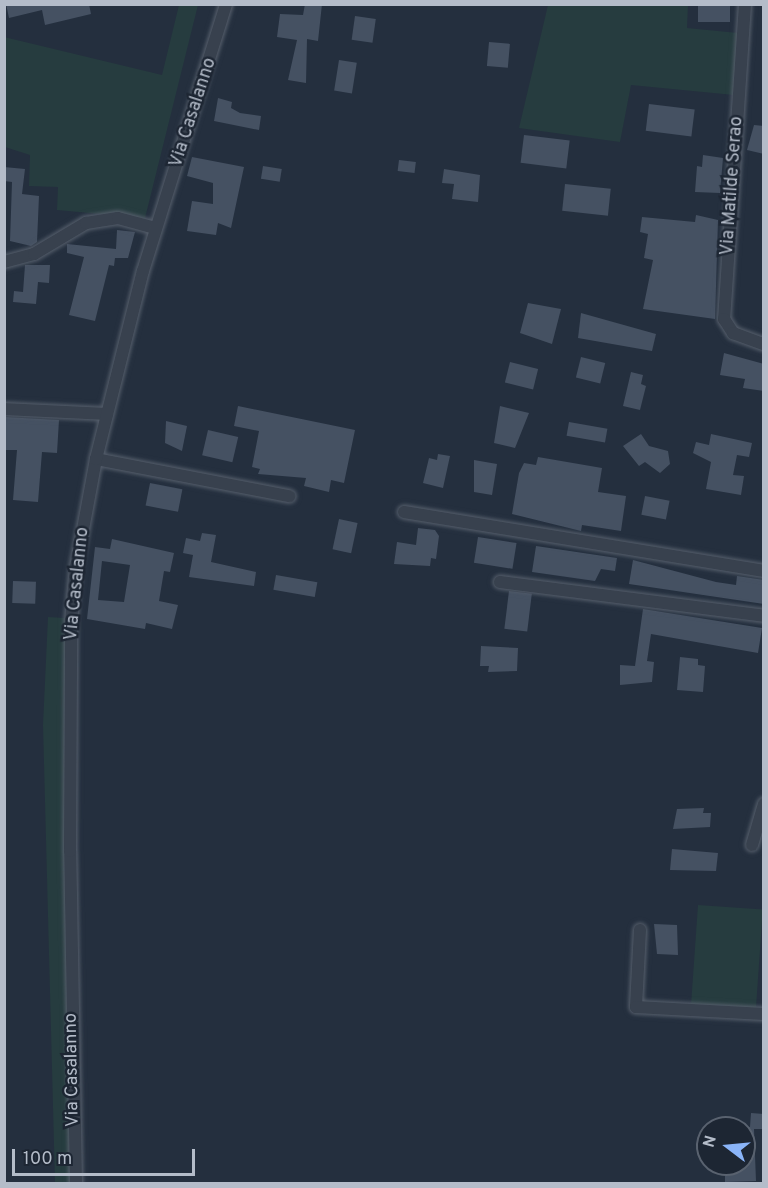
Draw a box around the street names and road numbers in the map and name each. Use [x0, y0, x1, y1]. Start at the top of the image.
street label: Via Casalanno [166, 55, 222, 171]
street label: Via Matilde Serao [717, 116, 749, 256]
street label: Via Casalanno [61, 526, 95, 642]
street label: Via Casalanno [61, 1013, 85, 1127]

